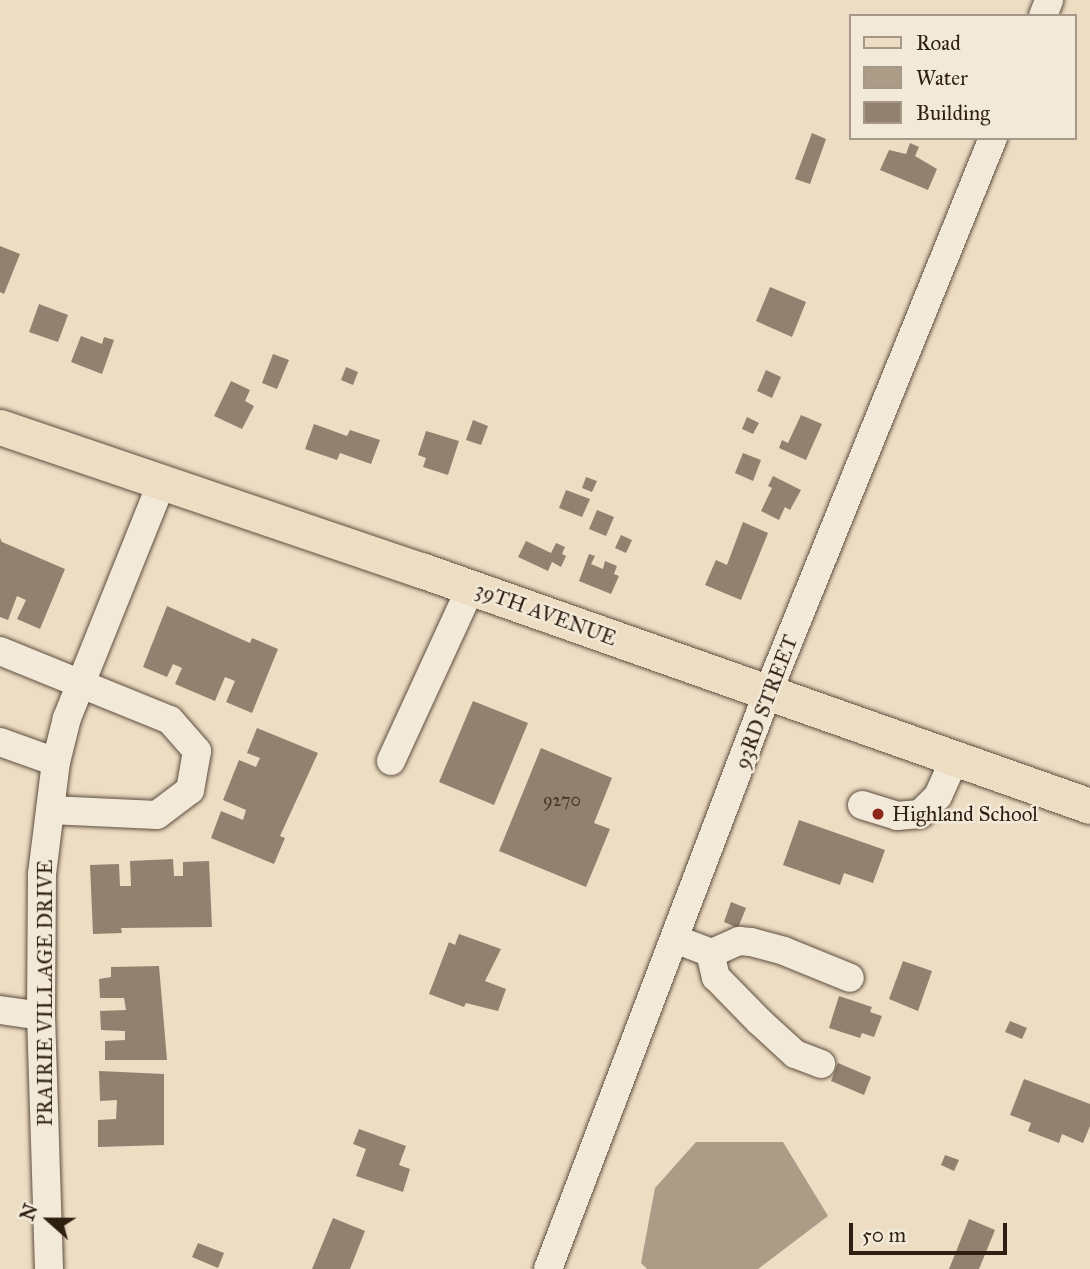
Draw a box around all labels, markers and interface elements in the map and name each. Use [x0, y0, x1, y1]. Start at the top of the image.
legend [848, 14, 1076, 140]
text: Road [916, 30, 961, 56]
text: Water [916, 65, 968, 91]
text: Building [916, 100, 990, 126]
street label: 39TH AVENUE [472, 577, 620, 651]
street label: 93RD STREET [729, 632, 803, 772]
house number: 9270 [543, 789, 581, 811]
place label: Highland School [892, 801, 1038, 827]
marker: Highland School [870, 806, 886, 822]
street label: PRAIRIE VILLAGE DRIVE [32, 860, 58, 1126]
north arrow [14, 1185, 84, 1255]
text: N [15, 1201, 43, 1224]
scale bar [852, 1210, 1010, 1254]
text: 50 m [862, 1222, 906, 1248]

